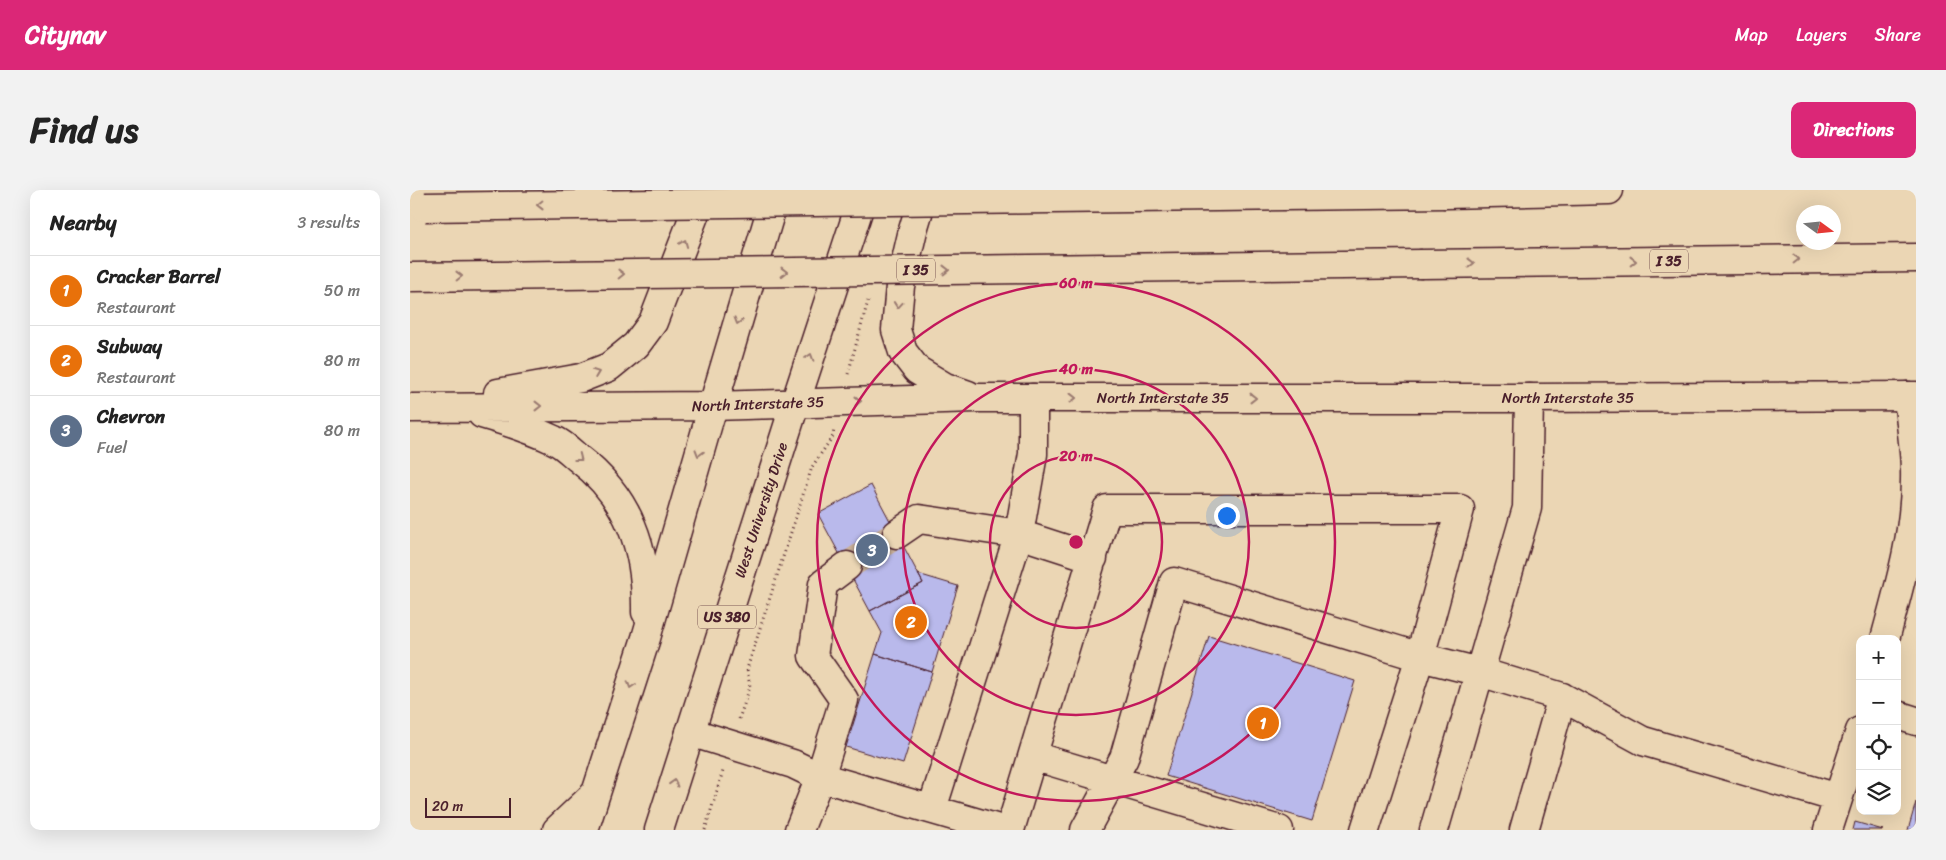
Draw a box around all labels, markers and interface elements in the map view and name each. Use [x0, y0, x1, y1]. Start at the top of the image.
text: Citynav [25, 14, 106, 56]
text: Map [1735, 19, 1768, 51]
text: Layers [1796, 19, 1847, 51]
text: Share [1875, 19, 1921, 51]
text: Find us [30, 99, 138, 161]
button: Directions [1791, 102, 1916, 158]
one-way arrow [536, 200, 544, 210]
text: Nearby [50, 204, 116, 242]
north arrow [1796, 205, 1841, 250]
text: 3 results [297, 208, 360, 237]
one-way arrow [679, 240, 689, 248]
road number: I 35 [1650, 249, 1688, 272]
one-way arrow [1792, 254, 1800, 264]
one-way arrow [1630, 256, 1637, 266]
road number: I 35 [897, 258, 935, 282]
one-way arrow [1467, 258, 1475, 268]
text: Cracker Barrel [97, 260, 221, 293]
one-way arrow [943, 265, 951, 275]
one-way arrow [780, 267, 788, 277]
one-way arrow [618, 269, 626, 279]
text: 60 m [1058, 270, 1093, 296]
one-way arrow [456, 271, 463, 281]
text: 1 [63, 276, 69, 305]
text: 50 m [324, 276, 360, 305]
text: Restaurant [97, 293, 176, 322]
one-way arrow [893, 302, 904, 310]
one-way arrow [734, 316, 744, 324]
text: Subway [97, 330, 162, 363]
text: 2 [61, 346, 71, 375]
text: 80 m [324, 346, 360, 375]
one-way arrow [804, 354, 814, 362]
text: 40 m [1058, 356, 1094, 382]
text: Restaurant [97, 363, 176, 392]
one-way arrow [591, 368, 600, 379]
street label: North Interstate 35 [1097, 385, 1229, 411]
street label: North Interstate 35 [1502, 385, 1634, 411]
street label: North Interstate 35 [691, 389, 825, 419]
one-way arrow [1070, 393, 1077, 403]
one-way arrow [1250, 393, 1257, 403]
one-way arrow [854, 396, 862, 406]
text: Chevron [97, 400, 165, 433]
one-way arrow [534, 401, 542, 411]
text: 3 [62, 416, 70, 445]
text: 80 m [324, 416, 360, 445]
text: Fuel [97, 433, 127, 462]
street label: West University Drive [727, 439, 795, 581]
text: 20 m [1058, 443, 1093, 469]
one-way arrow [695, 448, 705, 456]
one-way arrow [573, 453, 582, 461]
your location [1214, 503, 1240, 529]
pin: 3 [856, 531, 888, 569]
centre of rings [1067, 533, 1085, 551]
pin: 2 [895, 603, 927, 641]
road number: US 380 [698, 606, 756, 628]
map controls [1856, 635, 1901, 815]
button: + [1856, 635, 1901, 680]
one-way arrow [627, 680, 637, 688]
button: − [1856, 680, 1901, 725]
pin: 1 [1247, 704, 1279, 742]
button: locate [1856, 725, 1901, 770]
button: layers [1856, 770, 1901, 815]
one-way arrow [668, 780, 678, 788]
text: 20 m [432, 794, 463, 819]
scale bar [425, 795, 511, 818]

